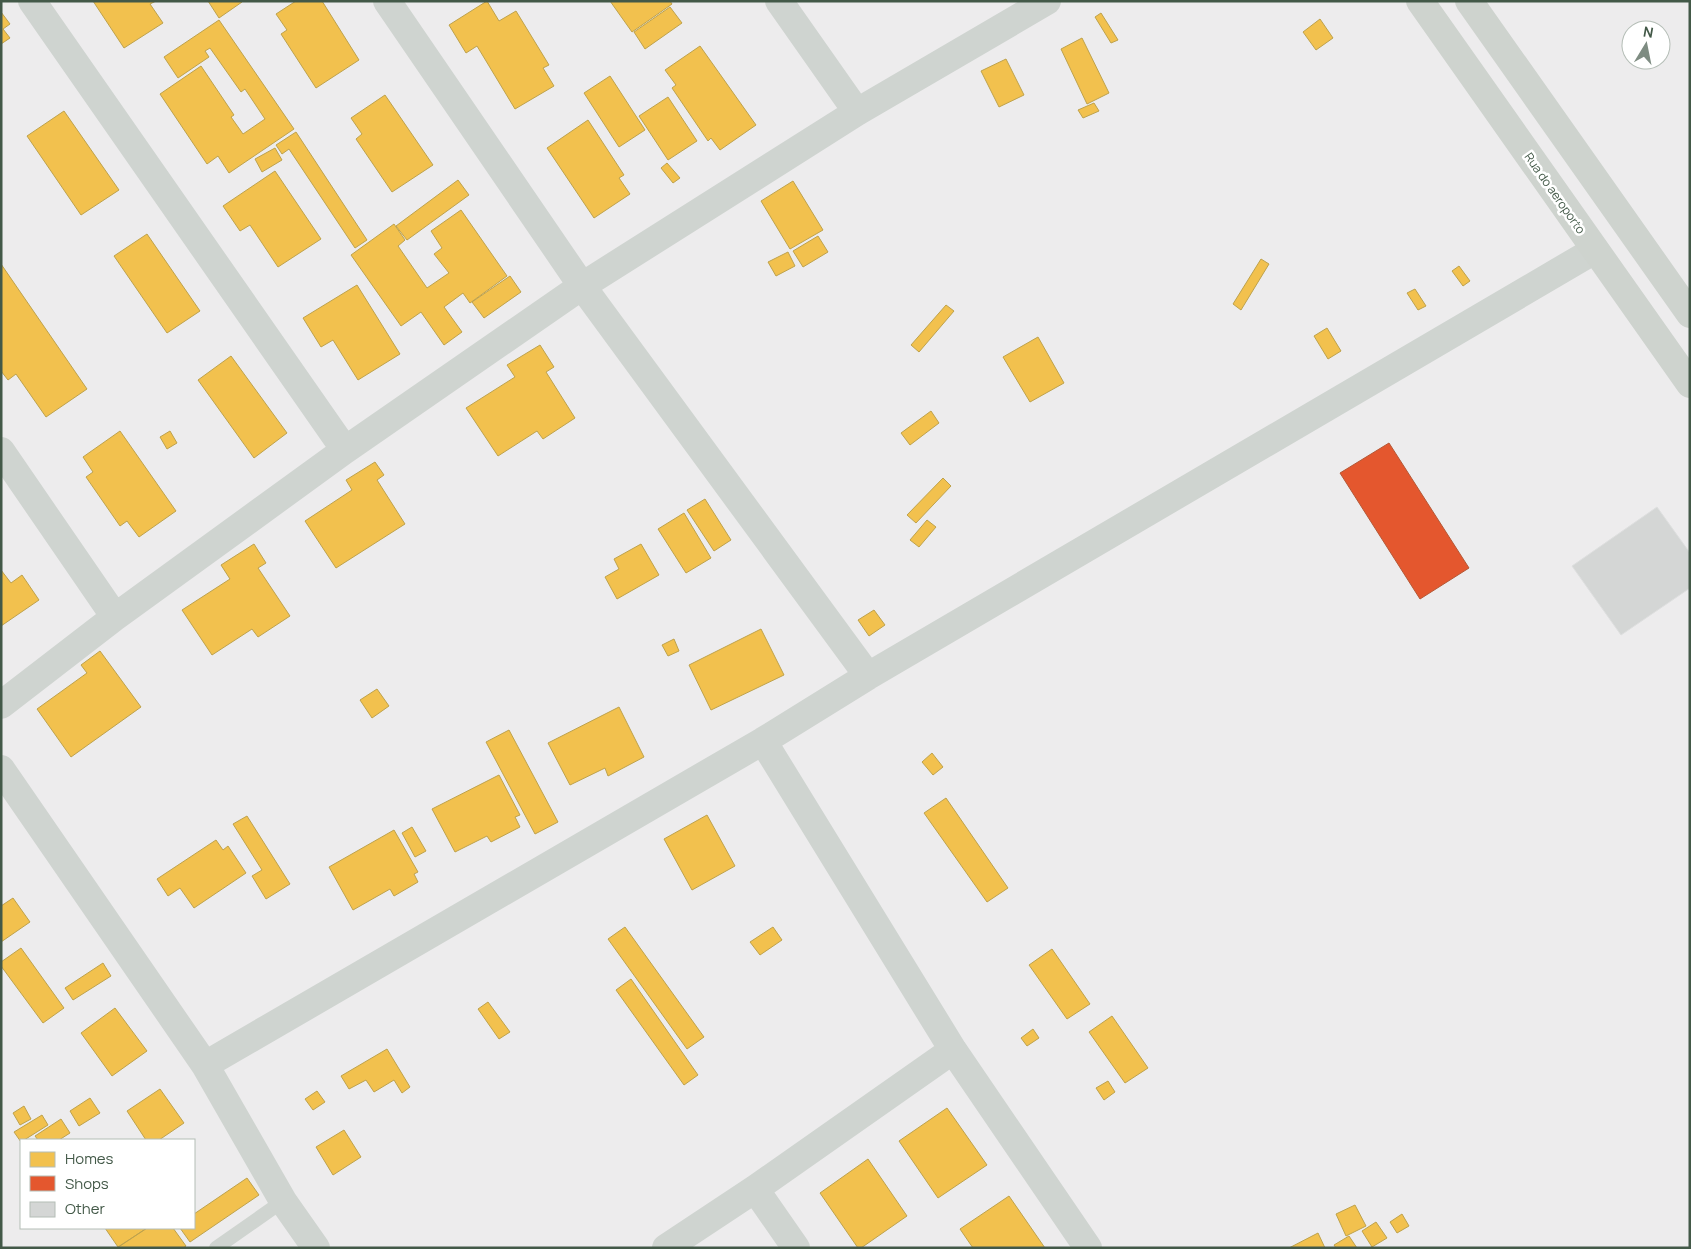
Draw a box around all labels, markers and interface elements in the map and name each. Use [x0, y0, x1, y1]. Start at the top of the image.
north arrow [1621, 20, 1671, 70]
text: N [1642, 21, 1655, 42]
street label: Rua do aeroporto [1521, 149, 1589, 237]
legend [20, 1139, 195, 1229]
text: Homes [65, 1148, 114, 1169]
text: Shops [65, 1173, 109, 1194]
text: Other [65, 1198, 106, 1219]

